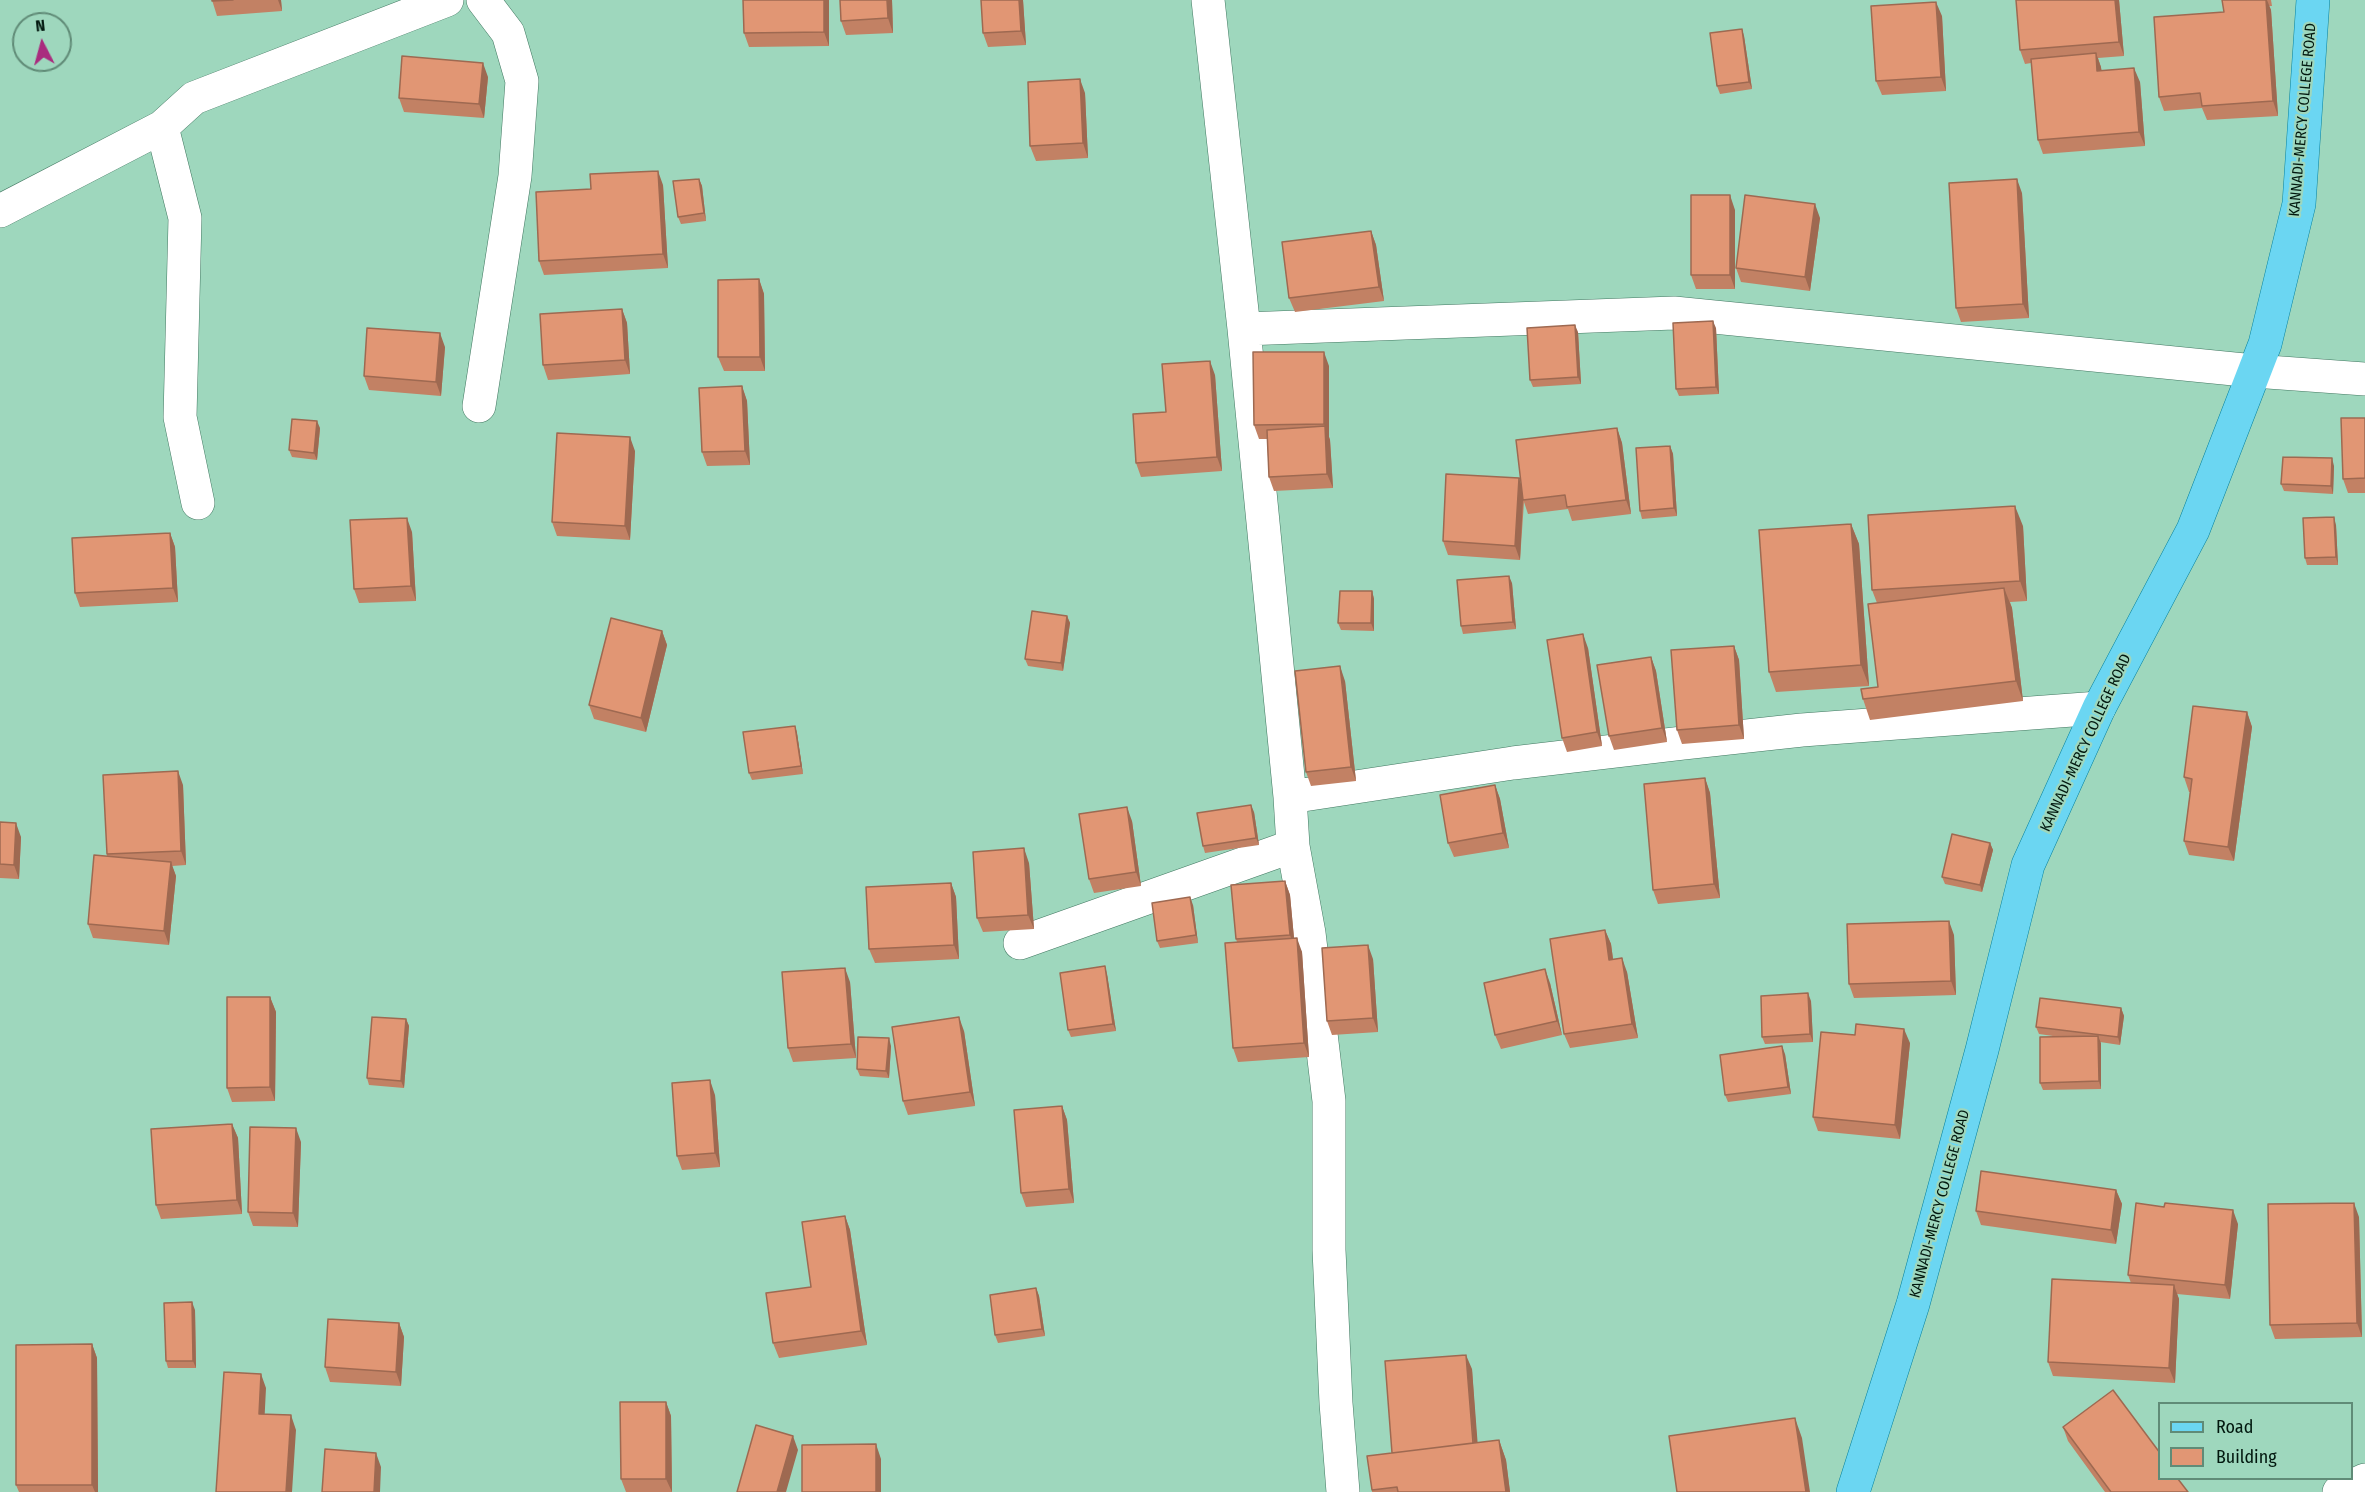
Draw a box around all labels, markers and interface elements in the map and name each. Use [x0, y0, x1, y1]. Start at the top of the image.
north arrow [12, 12, 72, 72]
text: N [35, 16, 46, 36]
street label: KANNADI-MERCY COLLEGE ROAD [2286, 23, 2320, 217]
street label: KANNADI-MERCY COLLEGE ROAD [2037, 651, 2135, 835]
street label: KANNADI-MERCY COLLEGE ROAD [1906, 1108, 1974, 1300]
legend [2158, 1402, 2353, 1480]
text: Road [2216, 1416, 2253, 1438]
text: Building [2216, 1446, 2277, 1468]

